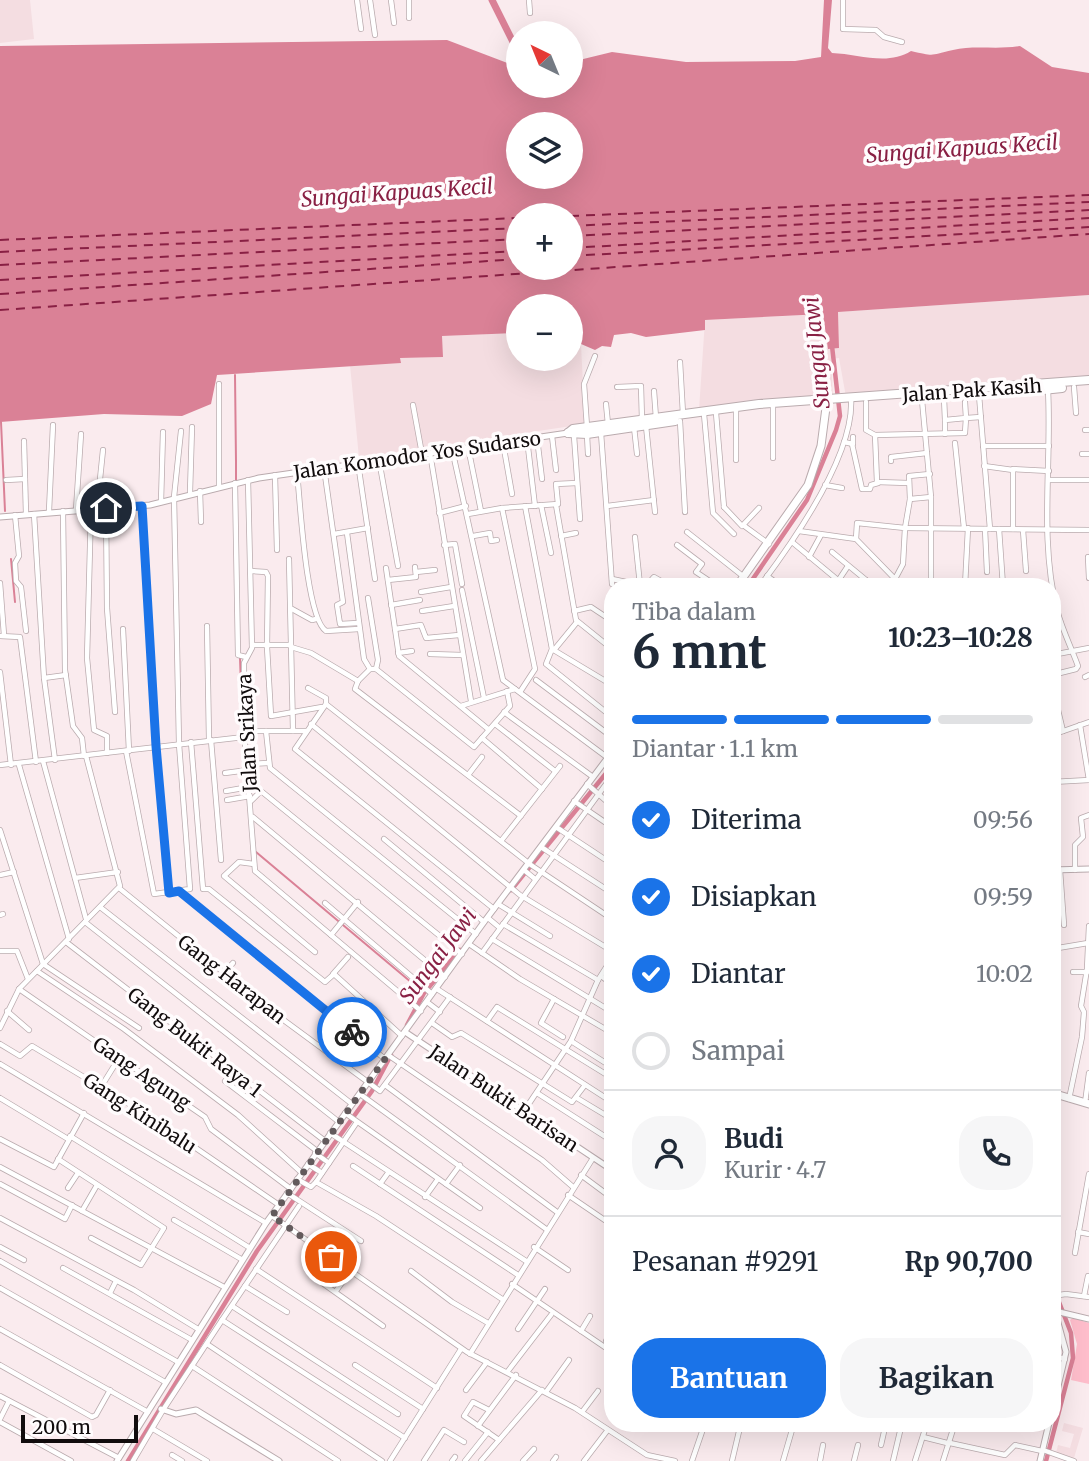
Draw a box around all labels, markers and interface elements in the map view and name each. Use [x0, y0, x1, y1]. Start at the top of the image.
north arrow [506, 21, 583, 98]
map controls [506, 21, 583, 371]
button: layers [506, 112, 583, 189]
water label: Sungai Kapuas Kecil [865, 128, 1059, 169]
water label: Sungai Kapuas Kecil [300, 172, 494, 213]
button: + [506, 203, 583, 280]
button: − [506, 294, 583, 371]
water label: Sungai Jawi [797, 296, 836, 410]
street label: Jalan Pak Kasih [900, 373, 1043, 407]
street label: Jalan Komodor Yos Sudarso [291, 426, 542, 484]
pin [76, 478, 136, 538]
icon: home [87, 489, 125, 527]
text: Tiba dalam [632, 597, 756, 626]
text: 10:23–10:28 [888, 621, 1033, 654]
text: 6 mnt [632, 623, 767, 681]
street label: Jalan Srikaya [232, 673, 262, 794]
text: Diantar · 1.1 km [632, 734, 798, 763]
icon: check [632, 801, 670, 839]
text: Diterima [691, 803, 802, 836]
text: 09:56 [973, 805, 1033, 834]
icon: check [632, 878, 670, 916]
text: Disiapkan [691, 880, 817, 913]
text: 09:59 [973, 882, 1033, 911]
water label: Sungai Jawi [393, 903, 482, 1009]
street label: Gang Harapan [173, 929, 291, 1029]
icon: check [632, 955, 670, 993]
text: Diantar [691, 957, 786, 990]
text: 10:02 [976, 959, 1033, 988]
street label: Gang Bukit Raya 1 [123, 982, 267, 1102]
courier [317, 997, 387, 1067]
icon: bike [333, 1013, 371, 1051]
street label: Gang Agung [88, 1031, 196, 1115]
text: Sampai [691, 1034, 785, 1067]
street label: Jalan Bukit Barisan [424, 1039, 584, 1157]
street label: Gang Kinibalu [79, 1067, 201, 1159]
button: person [632, 1116, 706, 1190]
button: phone [959, 1116, 1033, 1190]
text: Budi [724, 1122, 784, 1155]
text: Kurir · 4.7 [724, 1155, 826, 1184]
pin [301, 1227, 361, 1287]
icon: bag [312, 1238, 350, 1276]
text: Pesanan #9291 [632, 1245, 818, 1278]
text: Rp 90,700 [905, 1245, 1033, 1278]
button: Bantuan [632, 1338, 826, 1418]
button: Bagikan [840, 1338, 1033, 1418]
scale bar [21, 1412, 138, 1444]
text: 200 m [32, 1415, 91, 1439]

